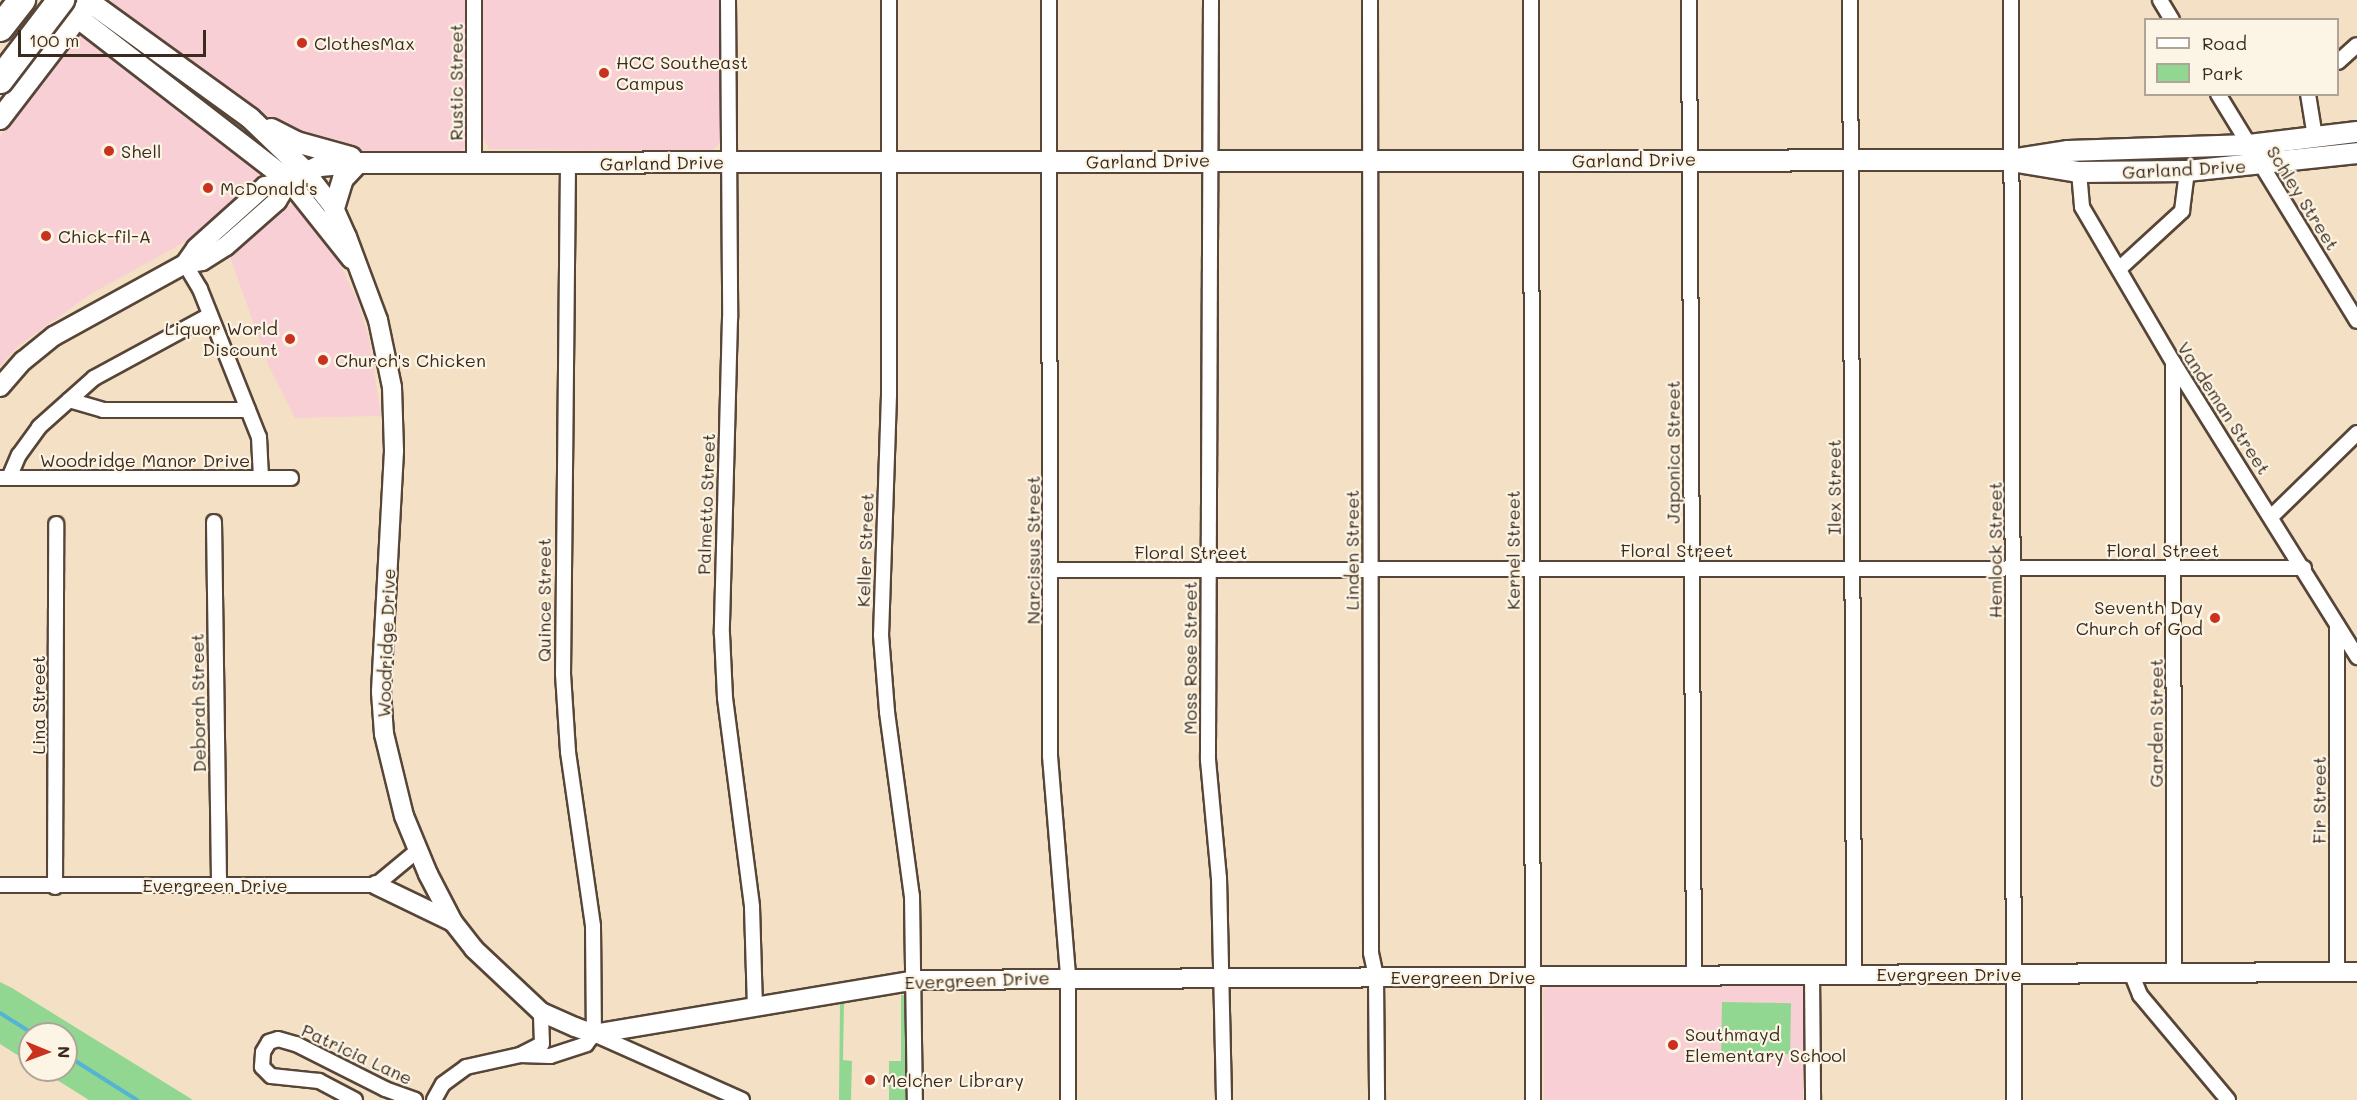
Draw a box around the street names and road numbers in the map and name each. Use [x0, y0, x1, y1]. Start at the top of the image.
street label: Rustic Street [445, 23, 467, 141]
street label: Schley Street [2262, 142, 2344, 254]
street label: Garland Drive [1572, 148, 1696, 172]
street label: Garland Drive [1086, 149, 1210, 173]
street label: Garland Drive [600, 151, 724, 175]
street label: Garland Drive [2122, 155, 2246, 183]
street label: Vandeman Street [2173, 338, 2275, 478]
street label: Japonica Street [1662, 380, 1684, 524]
street label: Palmetto Street [693, 433, 719, 575]
street label: Ilex Street [1823, 439, 1845, 535]
street label: Woodridge Manor Drive [40, 449, 250, 471]
street label: Narcissus Street [1022, 476, 1044, 624]
street label: Hemlock Street [1984, 482, 2006, 618]
street label: Linden Street [1341, 490, 1363, 610]
street label: Kernel Street [1502, 490, 1524, 610]
street label: Keller Street [852, 492, 878, 608]
street label: Quince Street [533, 538, 555, 662]
street label: Floral Street [1620, 539, 1734, 561]
street label: Floral Street [2106, 539, 2220, 561]
street label: Floral Street [1134, 541, 1248, 563]
street label: Woodridge Drive [373, 568, 399, 718]
street label: Moss Rose Street [1179, 581, 1201, 735]
street label: Deborah Street [186, 633, 210, 773]
street label: Lina Street [27, 655, 49, 755]
street label: Garden Street [2145, 658, 2167, 788]
street label: Fir Street [2308, 756, 2330, 844]
street label: Evergreen Drive [142, 874, 288, 896]
street label: Evergreen Drive [1876, 963, 2022, 985]
street label: Evergreen Drive [1390, 966, 1536, 988]
street label: Evergreen Drive [904, 967, 1050, 993]
street label: Patricia Lane [298, 1019, 416, 1089]

